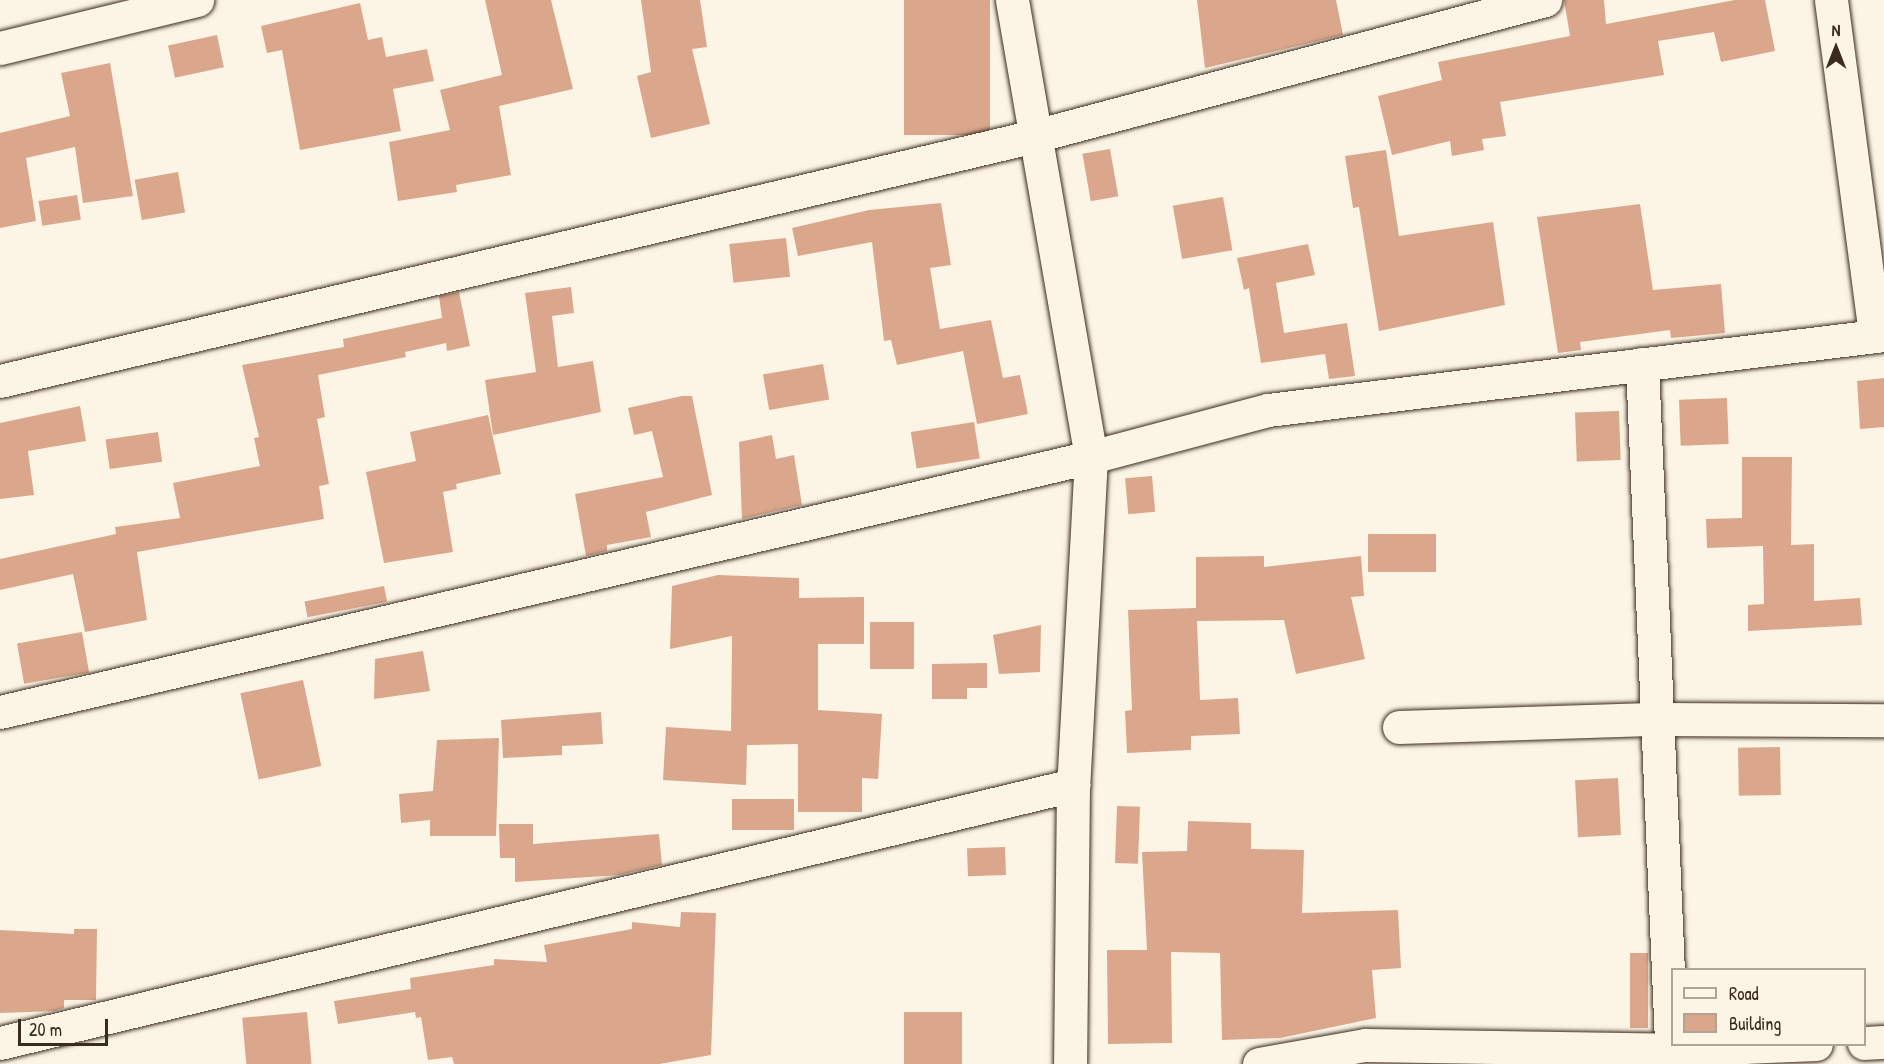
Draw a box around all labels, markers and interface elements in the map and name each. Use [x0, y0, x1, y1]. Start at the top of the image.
north arrow [1806, 18, 1866, 78]
text: N [1832, 19, 1840, 41]
legend [1671, 968, 1866, 1046]
text: Road [1729, 981, 1759, 1006]
scale bar [21, 1007, 111, 1045]
text: Building [1729, 1011, 1781, 1036]
text: 20 m [29, 1017, 62, 1042]

